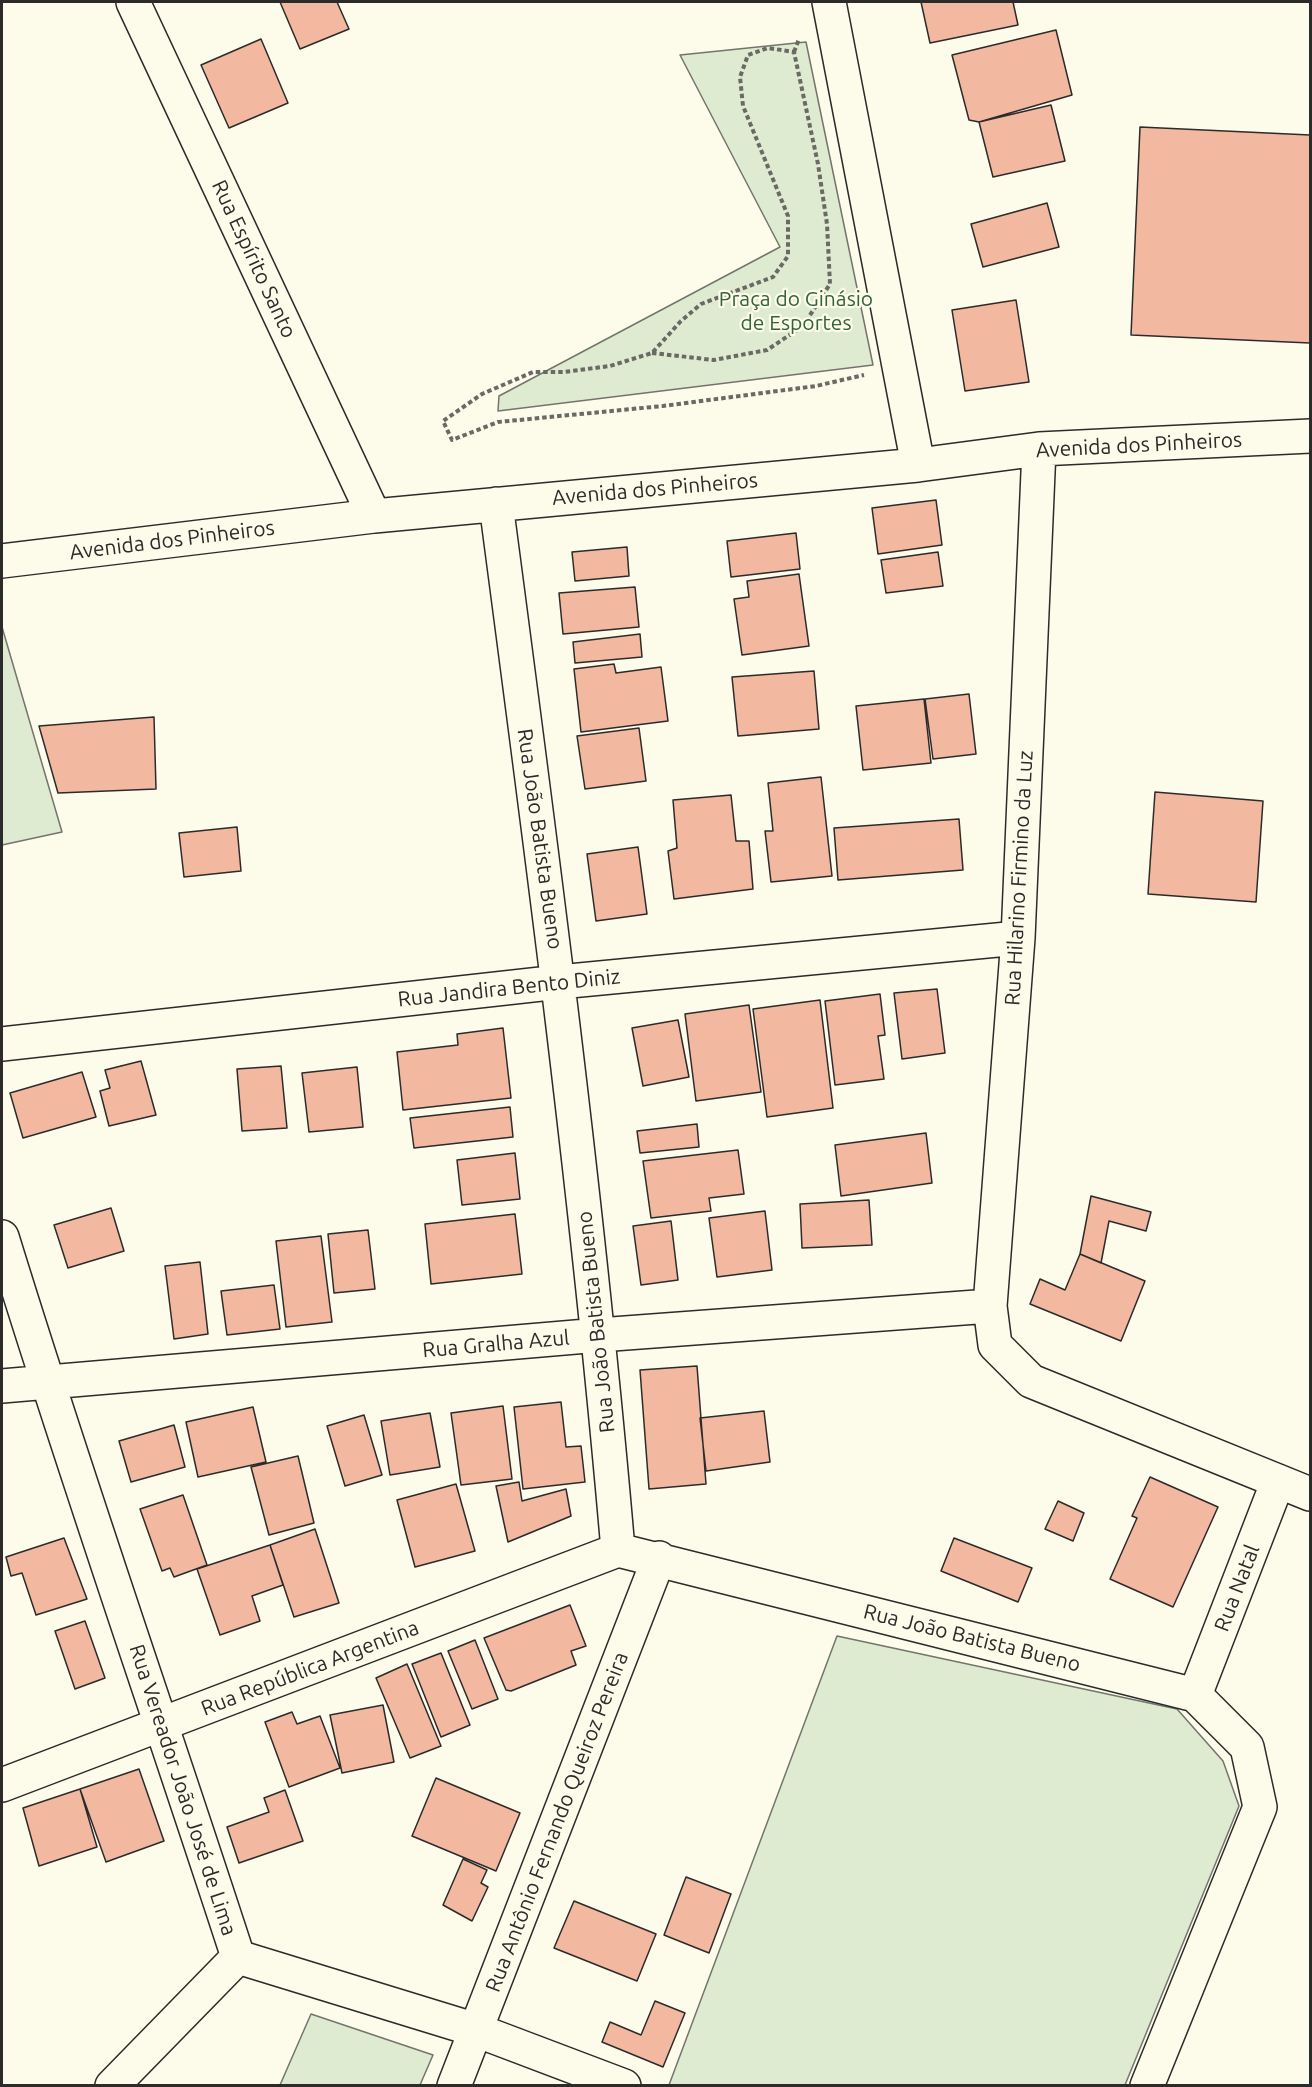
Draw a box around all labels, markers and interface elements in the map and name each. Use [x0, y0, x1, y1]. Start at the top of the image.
street label: Rua Espírito Santo [206, 176, 302, 342]
park label: Praça do Ginásio de Esportes [719, 286, 873, 336]
street label: Avenida dos Pinheiros [1035, 427, 1243, 463]
street label: Avenida dos Pinheiros [551, 467, 759, 511]
street label: Avenida dos Pinheiros [68, 515, 276, 565]
street label: Rua João Batista Bueno [512, 727, 568, 951]
street label: Rua Hilarino Firmino da Luz [1000, 750, 1038, 1006]
street label: Rua Jandira Bento Diniz [396, 964, 622, 1012]
street label: Rua João Batista Bueno [572, 1210, 620, 1434]
street label: Rua Gralha Azul [421, 1325, 571, 1363]
street label: Rua Natal [1209, 1541, 1265, 1635]
street label: Rua João Batista Bueno [861, 1599, 1083, 1677]
street label: Rua República Argentina [198, 1615, 422, 1721]
street label: Rua Vereador João José de Lima [124, 1641, 242, 1939]
street label: Rua Antônio Fernando Queiroz Pereira [480, 1648, 634, 1996]

